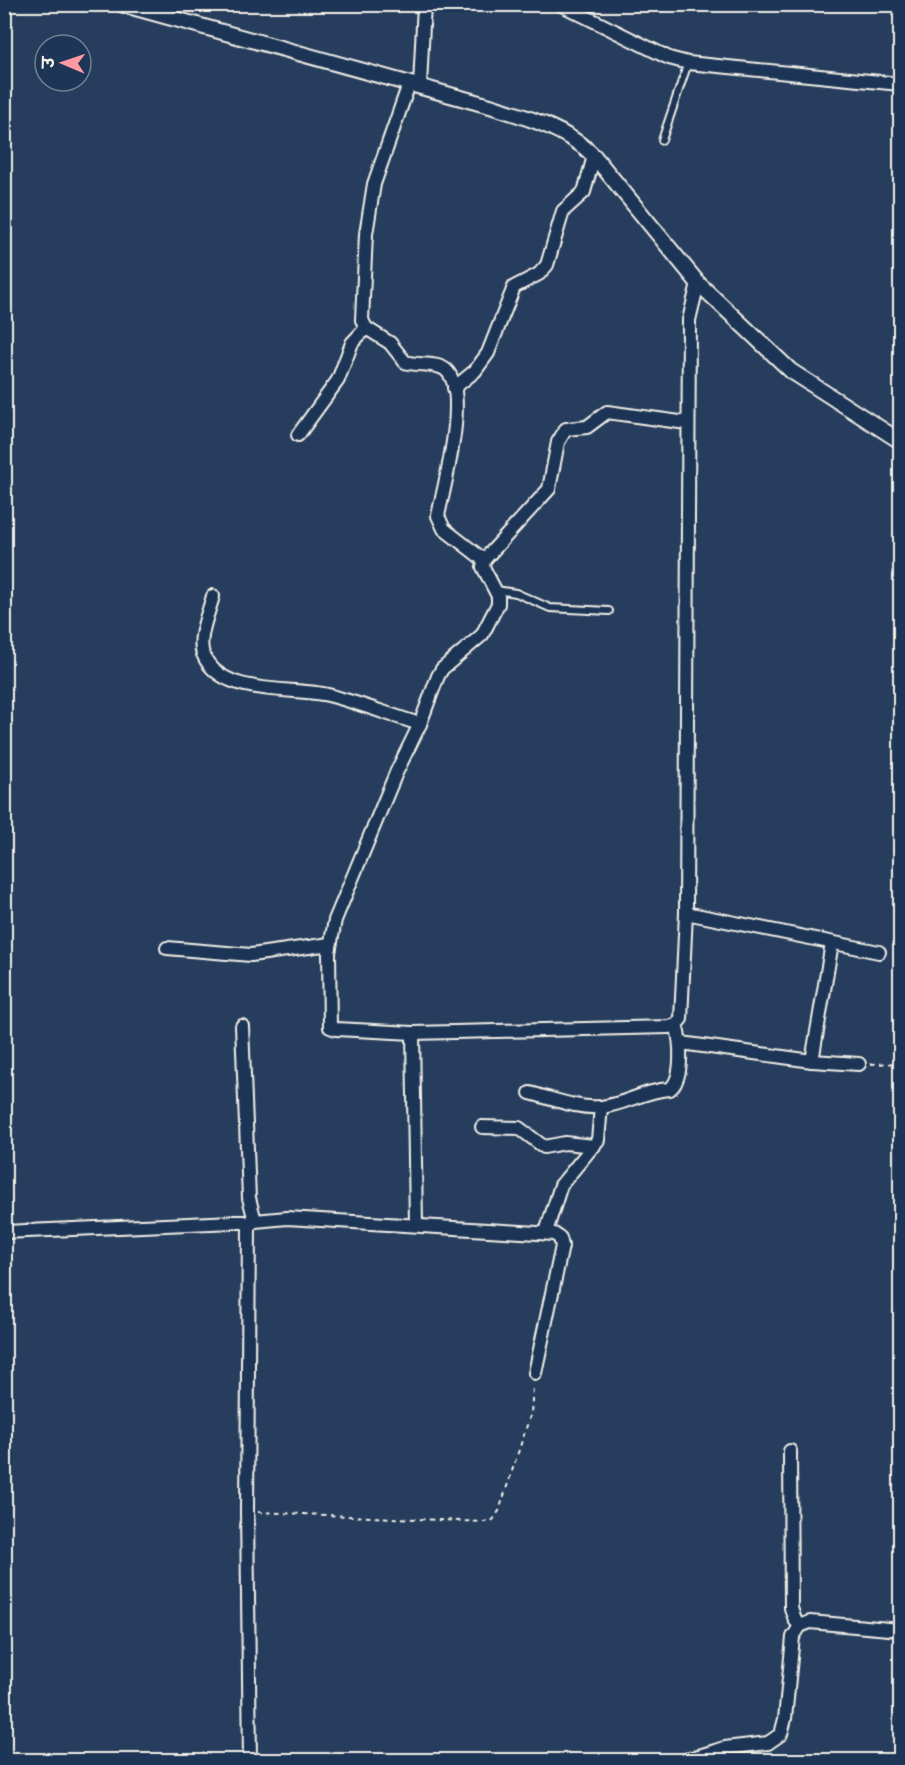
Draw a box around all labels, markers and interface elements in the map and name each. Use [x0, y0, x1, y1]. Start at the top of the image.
north arrow [33, 33, 93, 93]
text: उ [38, 55, 59, 70]

